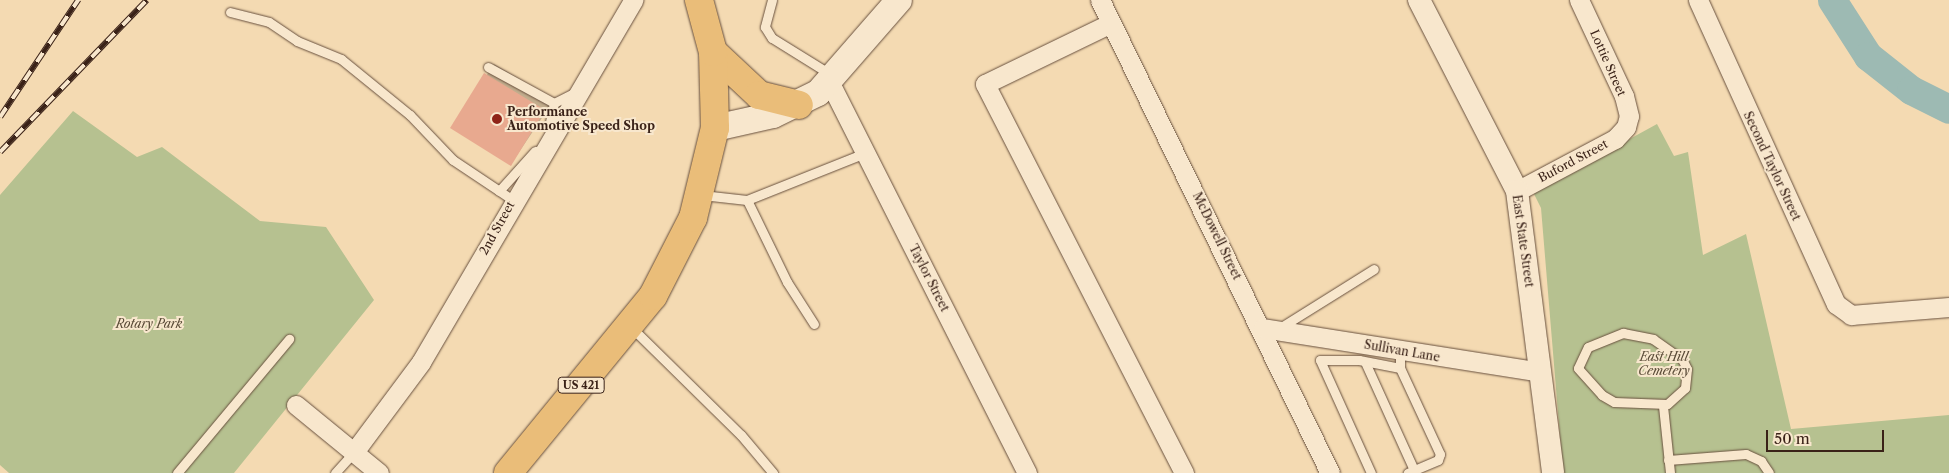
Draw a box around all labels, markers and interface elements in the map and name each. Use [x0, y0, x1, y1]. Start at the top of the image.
street label: Lottie Street [1587, 28, 1629, 98]
place label: Performance Automotive Speed Shop [507, 105, 655, 133]
street label: Second Taylor Street [1740, 109, 1804, 223]
marker: Performance Automotive Speed Shop [491, 113, 503, 125]
street label: Buford Street [1536, 137, 1610, 185]
street label: McDowell Street [1190, 190, 1244, 282]
street label: East State Street [1509, 194, 1537, 288]
street label: 2nd Street [476, 199, 518, 257]
street label: Taylor Street [906, 242, 952, 314]
park label: Rotary Park [116, 317, 182, 331]
street label: Sullivan Lane [1363, 337, 1441, 365]
park label: East Hill Cemetery [1638, 350, 1690, 378]
road number: US 421 [557, 376, 605, 394]
scale bar [1769, 420, 1886, 452]
text: 50 m [1774, 429, 1810, 448]

